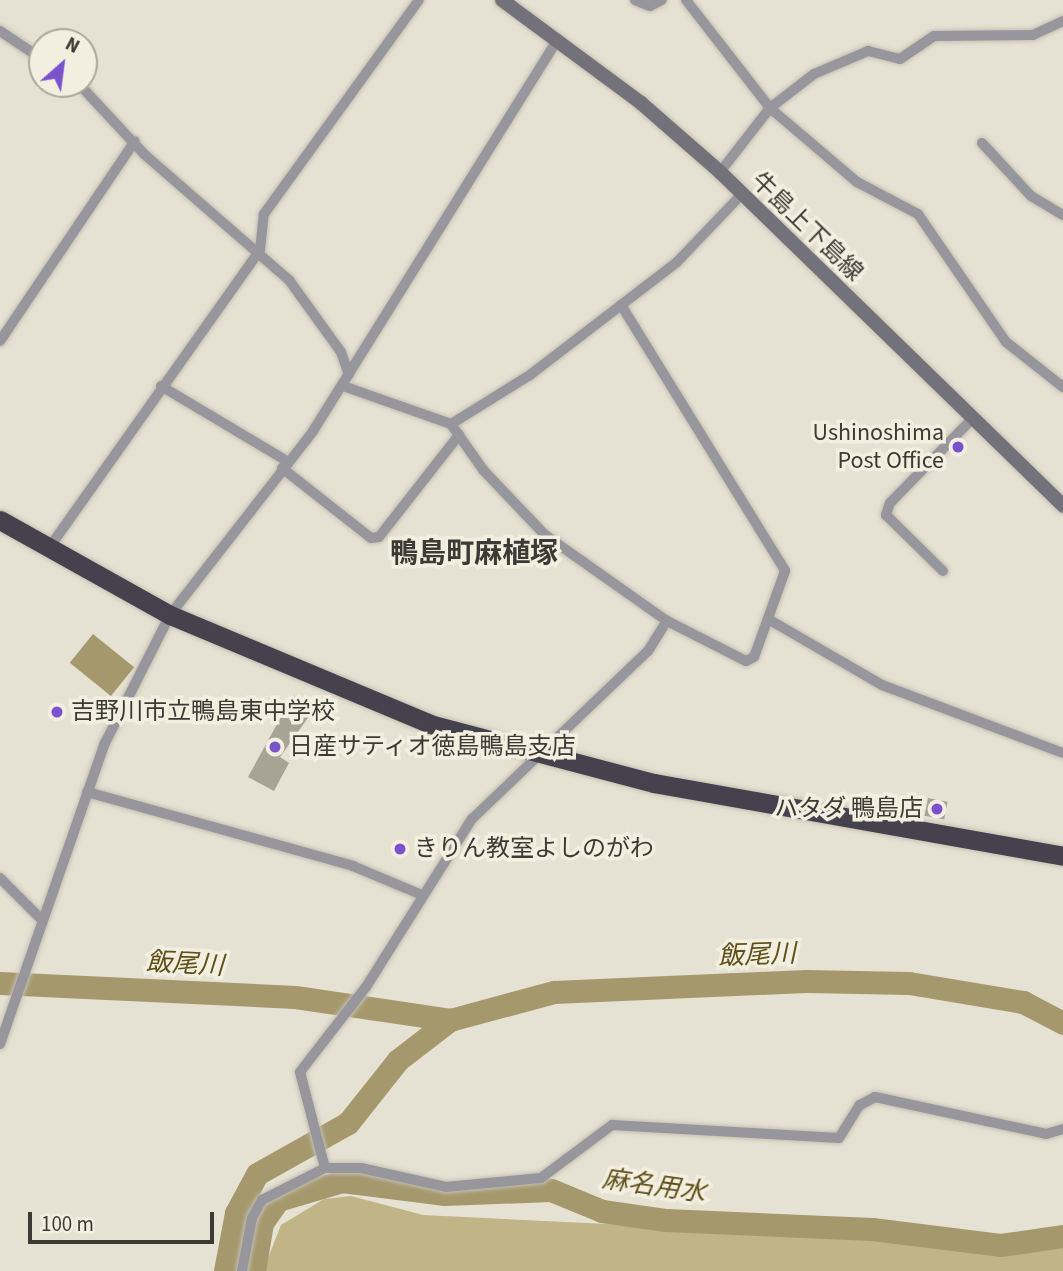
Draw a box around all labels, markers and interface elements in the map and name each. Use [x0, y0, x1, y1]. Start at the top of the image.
north arrow [28, 28, 98, 98]
text: N [60, 31, 84, 61]
street label: 牛島上下島線 [745, 167, 869, 287]
place label: Ushinoshima Post Office [813, 419, 944, 475]
marker: Ushinoshima Post Office [950, 439, 966, 455]
district label: 鴨島町麻植塚 [390, 536, 558, 570]
place label: 吉野川市立鴨島東中学校 [71, 698, 335, 726]
marker: 吉野川市立鴨島東中学校 [49, 704, 65, 720]
place label: 日産サティオ徳島鴨島支店 [289, 733, 577, 761]
marker: 日産サティオ徳島鴨島支店 [267, 739, 283, 755]
place label: ハタダ 鴨島店 [774, 795, 923, 823]
marker: ハタダ 鴨島店 [929, 801, 945, 817]
place label: きりん教室よしのがわ [414, 835, 654, 863]
marker: きりん教室よしのがわ [392, 841, 408, 857]
water label: 飯尾川 [717, 938, 797, 972]
water label: 飯尾川 [145, 946, 225, 982]
water label: 麻名用水 [600, 1163, 708, 1209]
scale bar [32, 1198, 217, 1242]
text: 100 m [41, 1209, 94, 1239]

